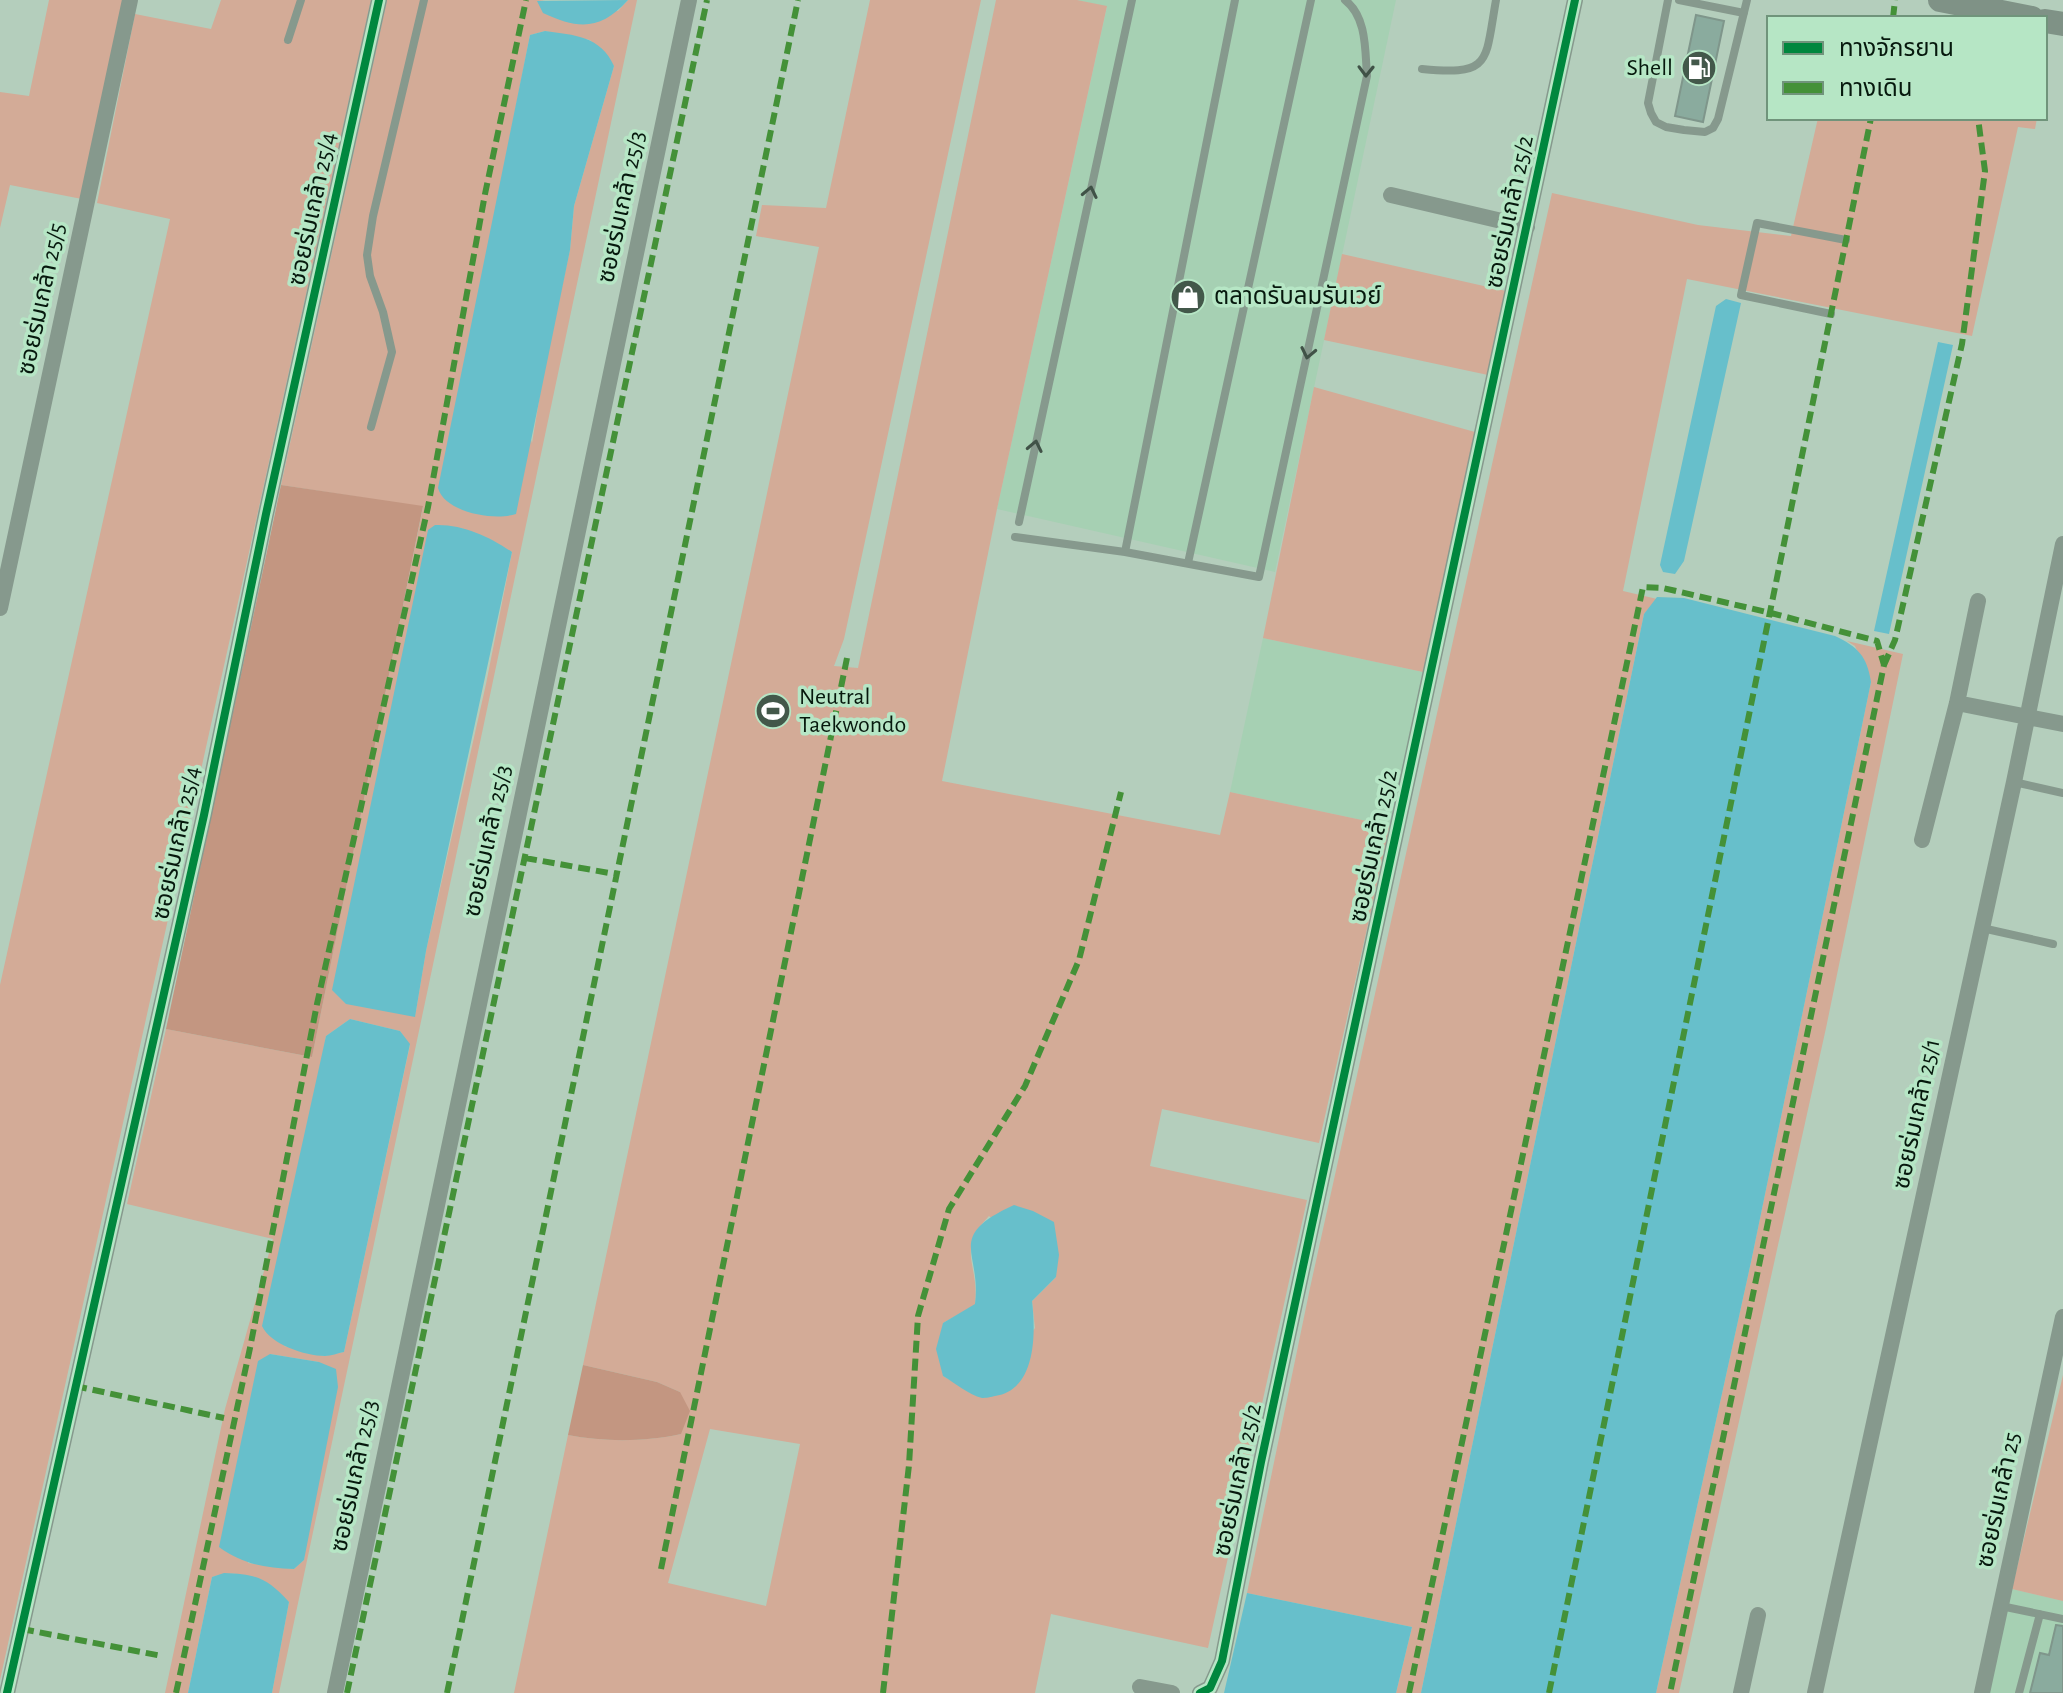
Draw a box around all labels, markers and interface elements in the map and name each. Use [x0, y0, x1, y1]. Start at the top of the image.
legend [1767, 16, 2047, 120]
text: ทางจักรยาน [1839, 36, 1954, 61]
fuel station icon: Shell [1680, 49, 1718, 87]
place label: Shell [1627, 56, 1673, 80]
one-way arrow [1357, 65, 1375, 78]
text: ทางเดิน [1839, 77, 1913, 101]
street label: ซอยร่มเกล้า 25/3 [591, 128, 650, 285]
street label: ซอยร่มเกล้า 25/4 [282, 130, 341, 288]
street label: ซอยร่มเกล้า 25/2 [1479, 133, 1538, 291]
one-way arrow [1081, 185, 1098, 199]
street label: ซอยร่มเกล้า 25/5 [11, 220, 70, 377]
shop icon: ตลาดรับลมรันเวย์ [1169, 278, 1207, 316]
place label: ตลาดรับลมรันเวย์ [1214, 284, 1382, 309]
one-way arrow [1300, 346, 1317, 359]
one-way arrow [1026, 440, 1043, 453]
place label: Neutral Taekwondo [799, 685, 906, 737]
sports icon: Neutral Taekwondo [754, 692, 792, 730]
street label: ซอยร่มเกล้า 25/3 [457, 762, 516, 919]
street label: ซอยร่มเกล้า 25/4 [146, 764, 205, 922]
street label: ซอยร่มเกล้า 25/2 [1343, 767, 1402, 925]
street label: ซอยร่มเกล้า 25/1 [1886, 1036, 1945, 1191]
street label: ซอยร่มเกล้า 25/3 [324, 1397, 383, 1554]
street label: ซอยร่มเกล้า 25/2 [1207, 1401, 1266, 1559]
street label: ซอยร่มเกล้า 25 [1970, 1430, 2025, 1570]

